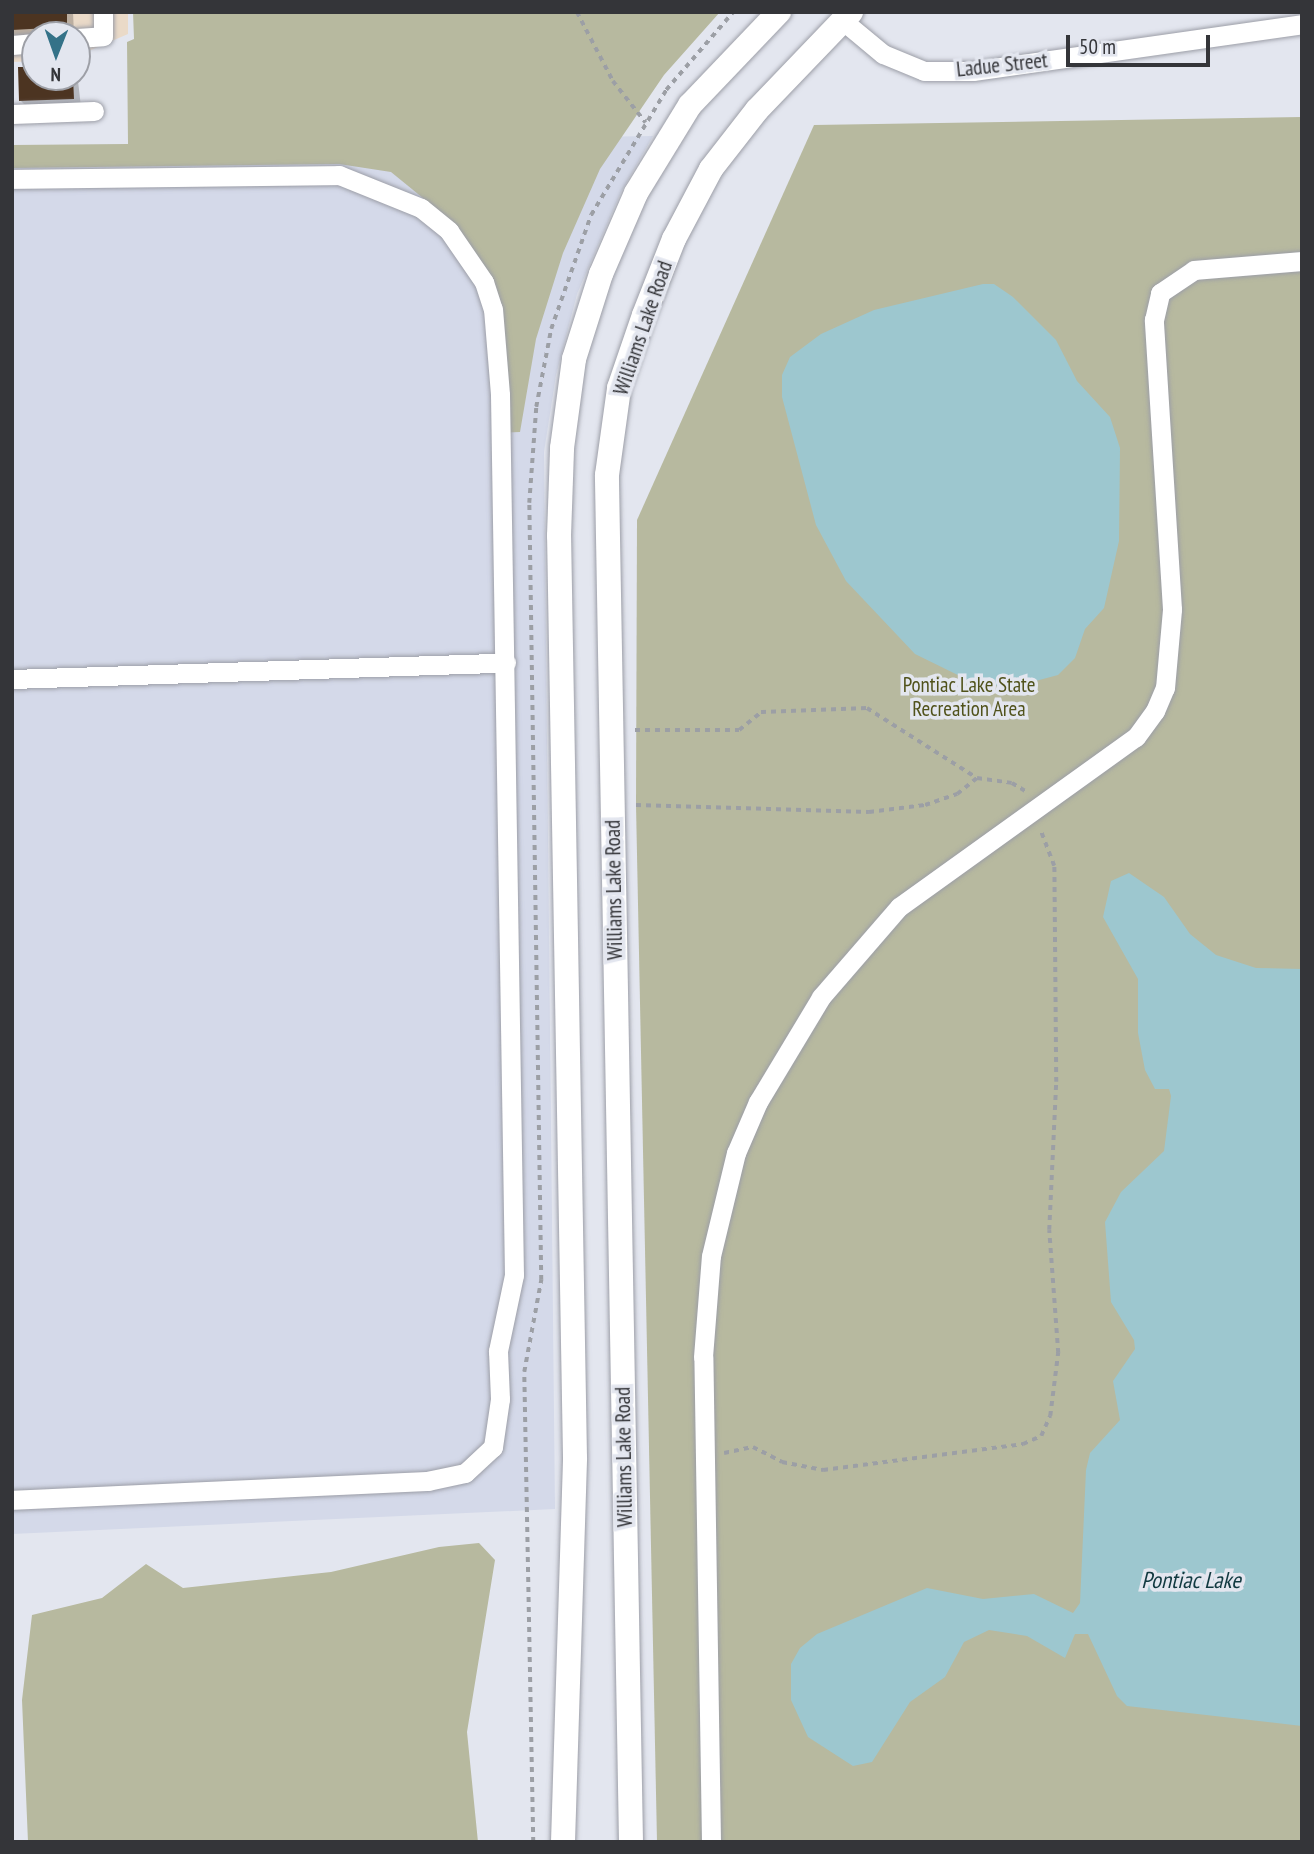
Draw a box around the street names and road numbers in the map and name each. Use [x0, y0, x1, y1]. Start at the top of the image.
street label: Ladue Street [955, 48, 1049, 82]
street label: Williams Lake Road [608, 258, 678, 398]
street label: Williams Lake Road [600, 820, 628, 960]
street label: Williams Lake Road [610, 1387, 638, 1527]

